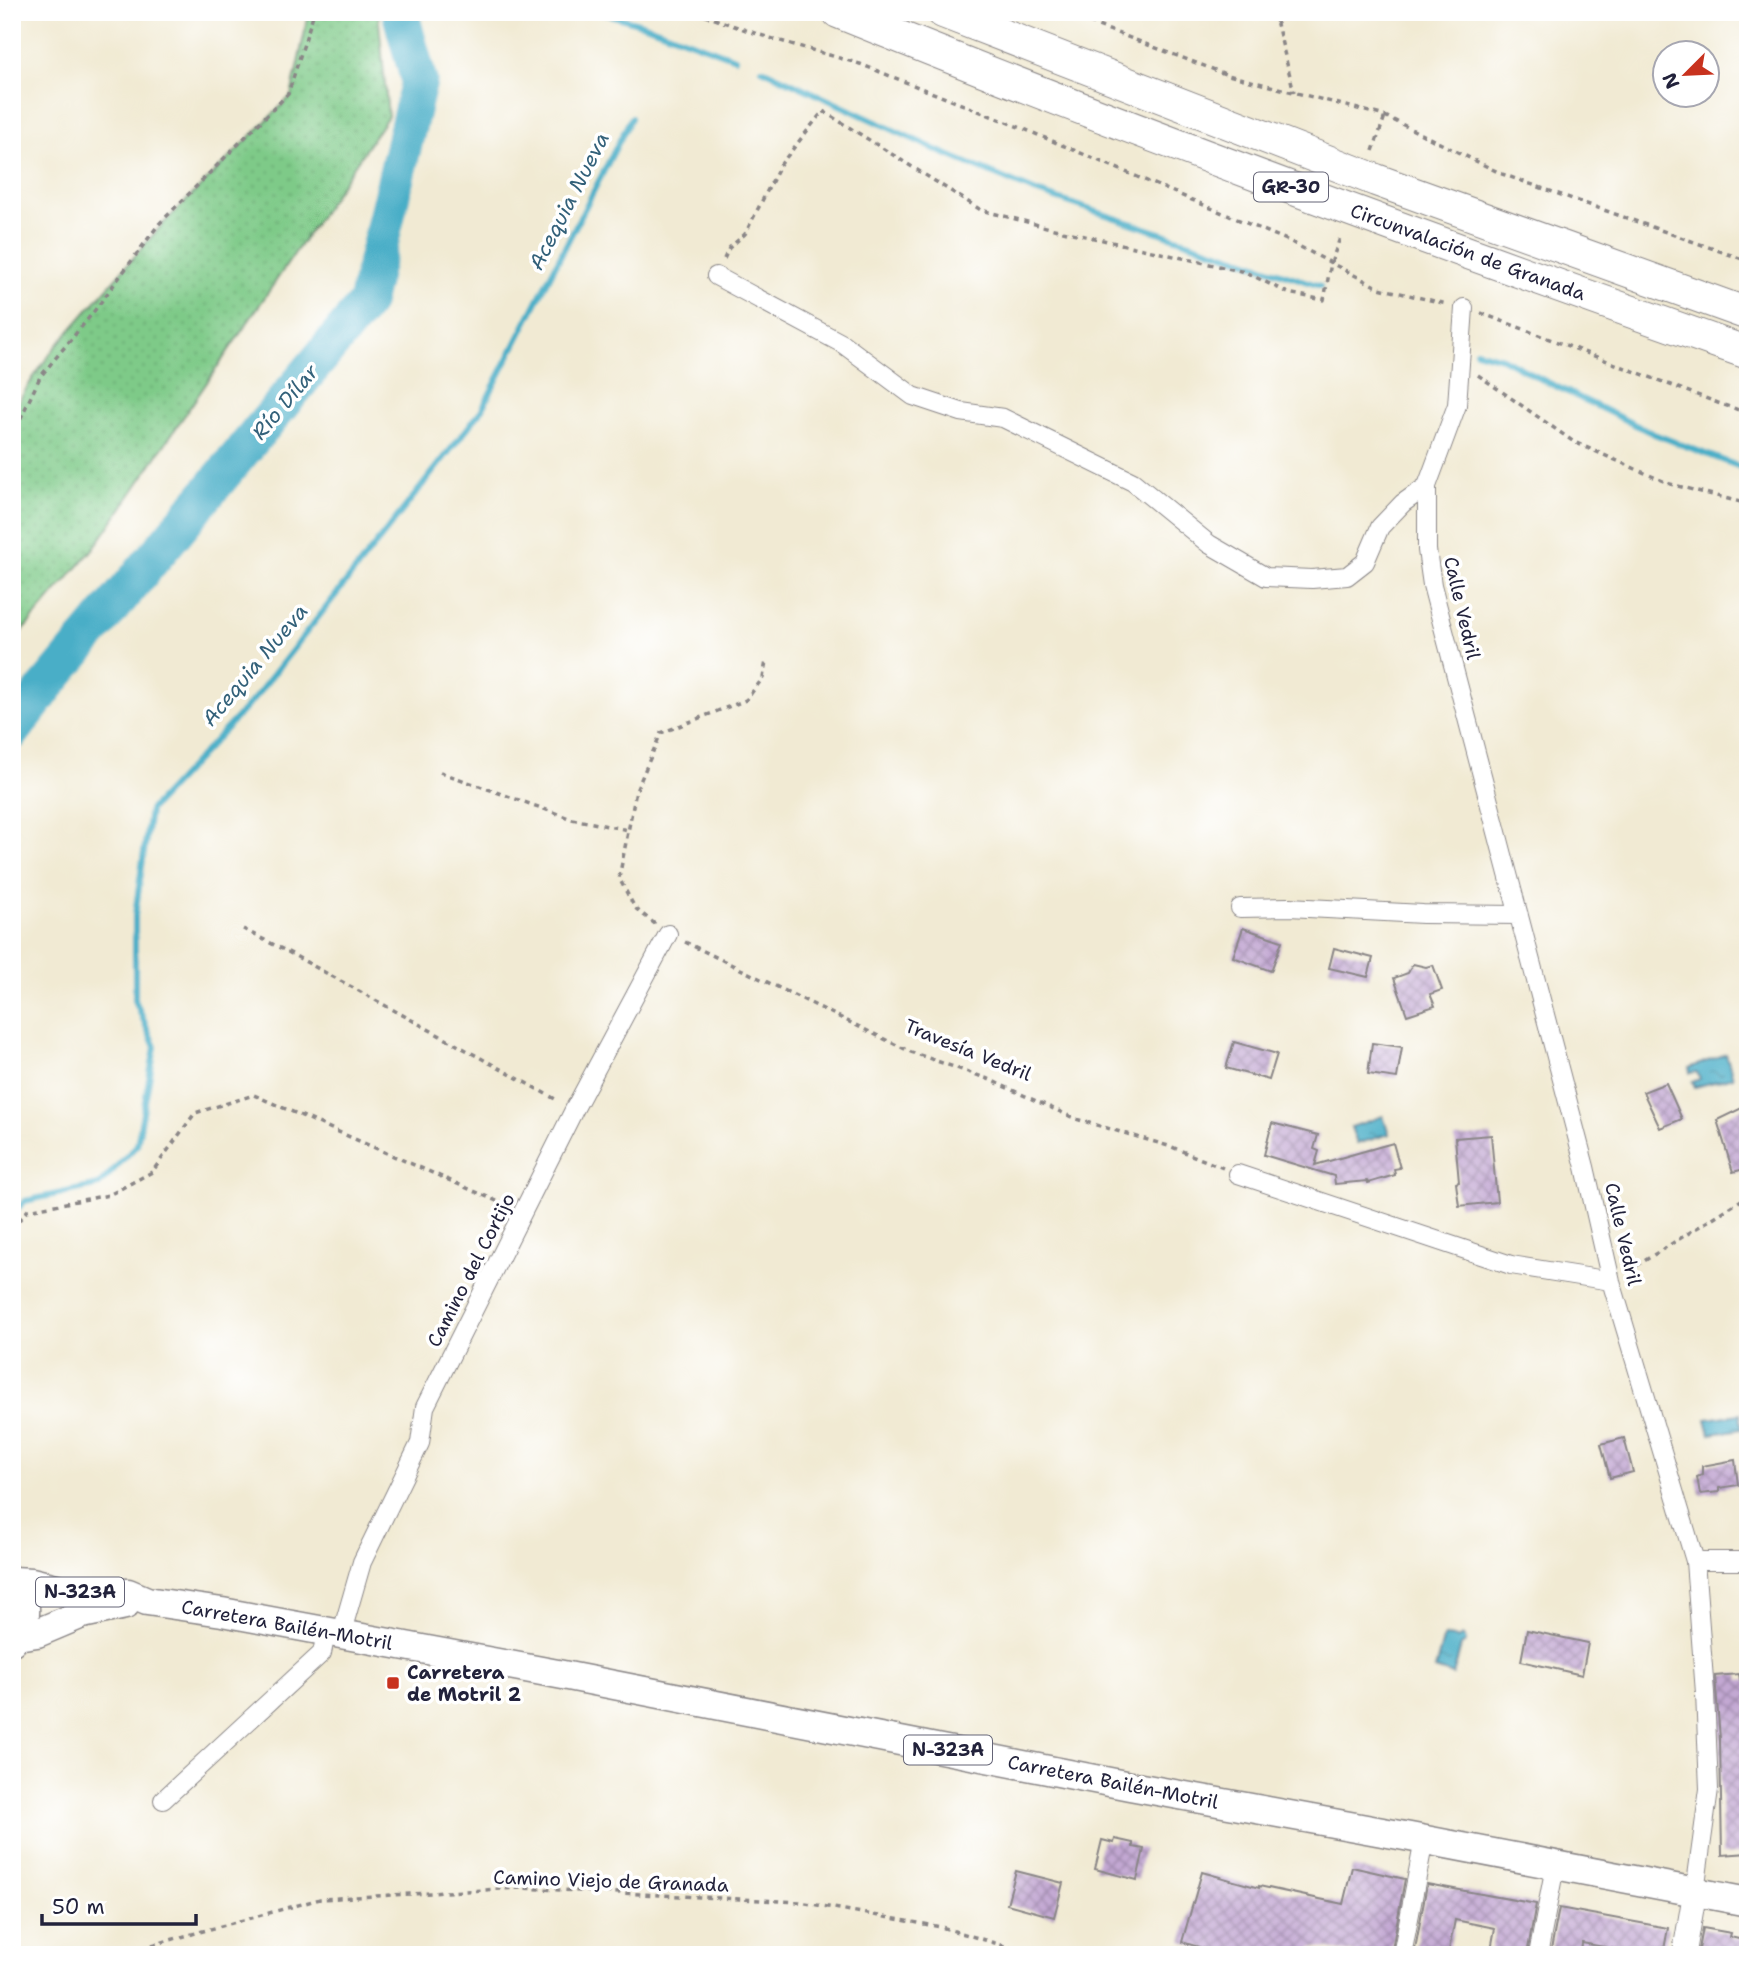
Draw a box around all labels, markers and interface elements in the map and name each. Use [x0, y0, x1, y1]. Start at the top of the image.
north arrow [1652, 38, 1722, 108]
text: N [1656, 69, 1685, 93]
water label: Acequia Nueva [522, 127, 616, 275]
road number: GR-30 [1254, 172, 1328, 202]
street label: Circunvalación de Granada [1347, 198, 1589, 306]
water label: Río Dílar [245, 358, 325, 446]
street label: Calle Vedril [1438, 554, 1486, 662]
water label: Acequia Nueva [196, 598, 314, 732]
street label: Travesía Vedril [901, 1013, 1035, 1087]
street label: Calle Vedril [1599, 1180, 1647, 1288]
street label: Camino del Cortijo [421, 1189, 521, 1351]
road number: N-323A [36, 1577, 124, 1606]
street label: Carretera Bailén-Motril [179, 1594, 395, 1656]
place label: Carretera de Motril 2 [407, 1660, 521, 1707]
marker: Carretera de Motril 2 [385, 1675, 401, 1691]
road number: N-323A [904, 1736, 992, 1764]
street label: Carretera Bailén-Motril [1006, 1749, 1221, 1815]
street label: Camino Viejo de Granada [493, 1864, 729, 1898]
scale bar [42, 1883, 196, 1927]
text: 50 m [52, 1893, 105, 1921]

